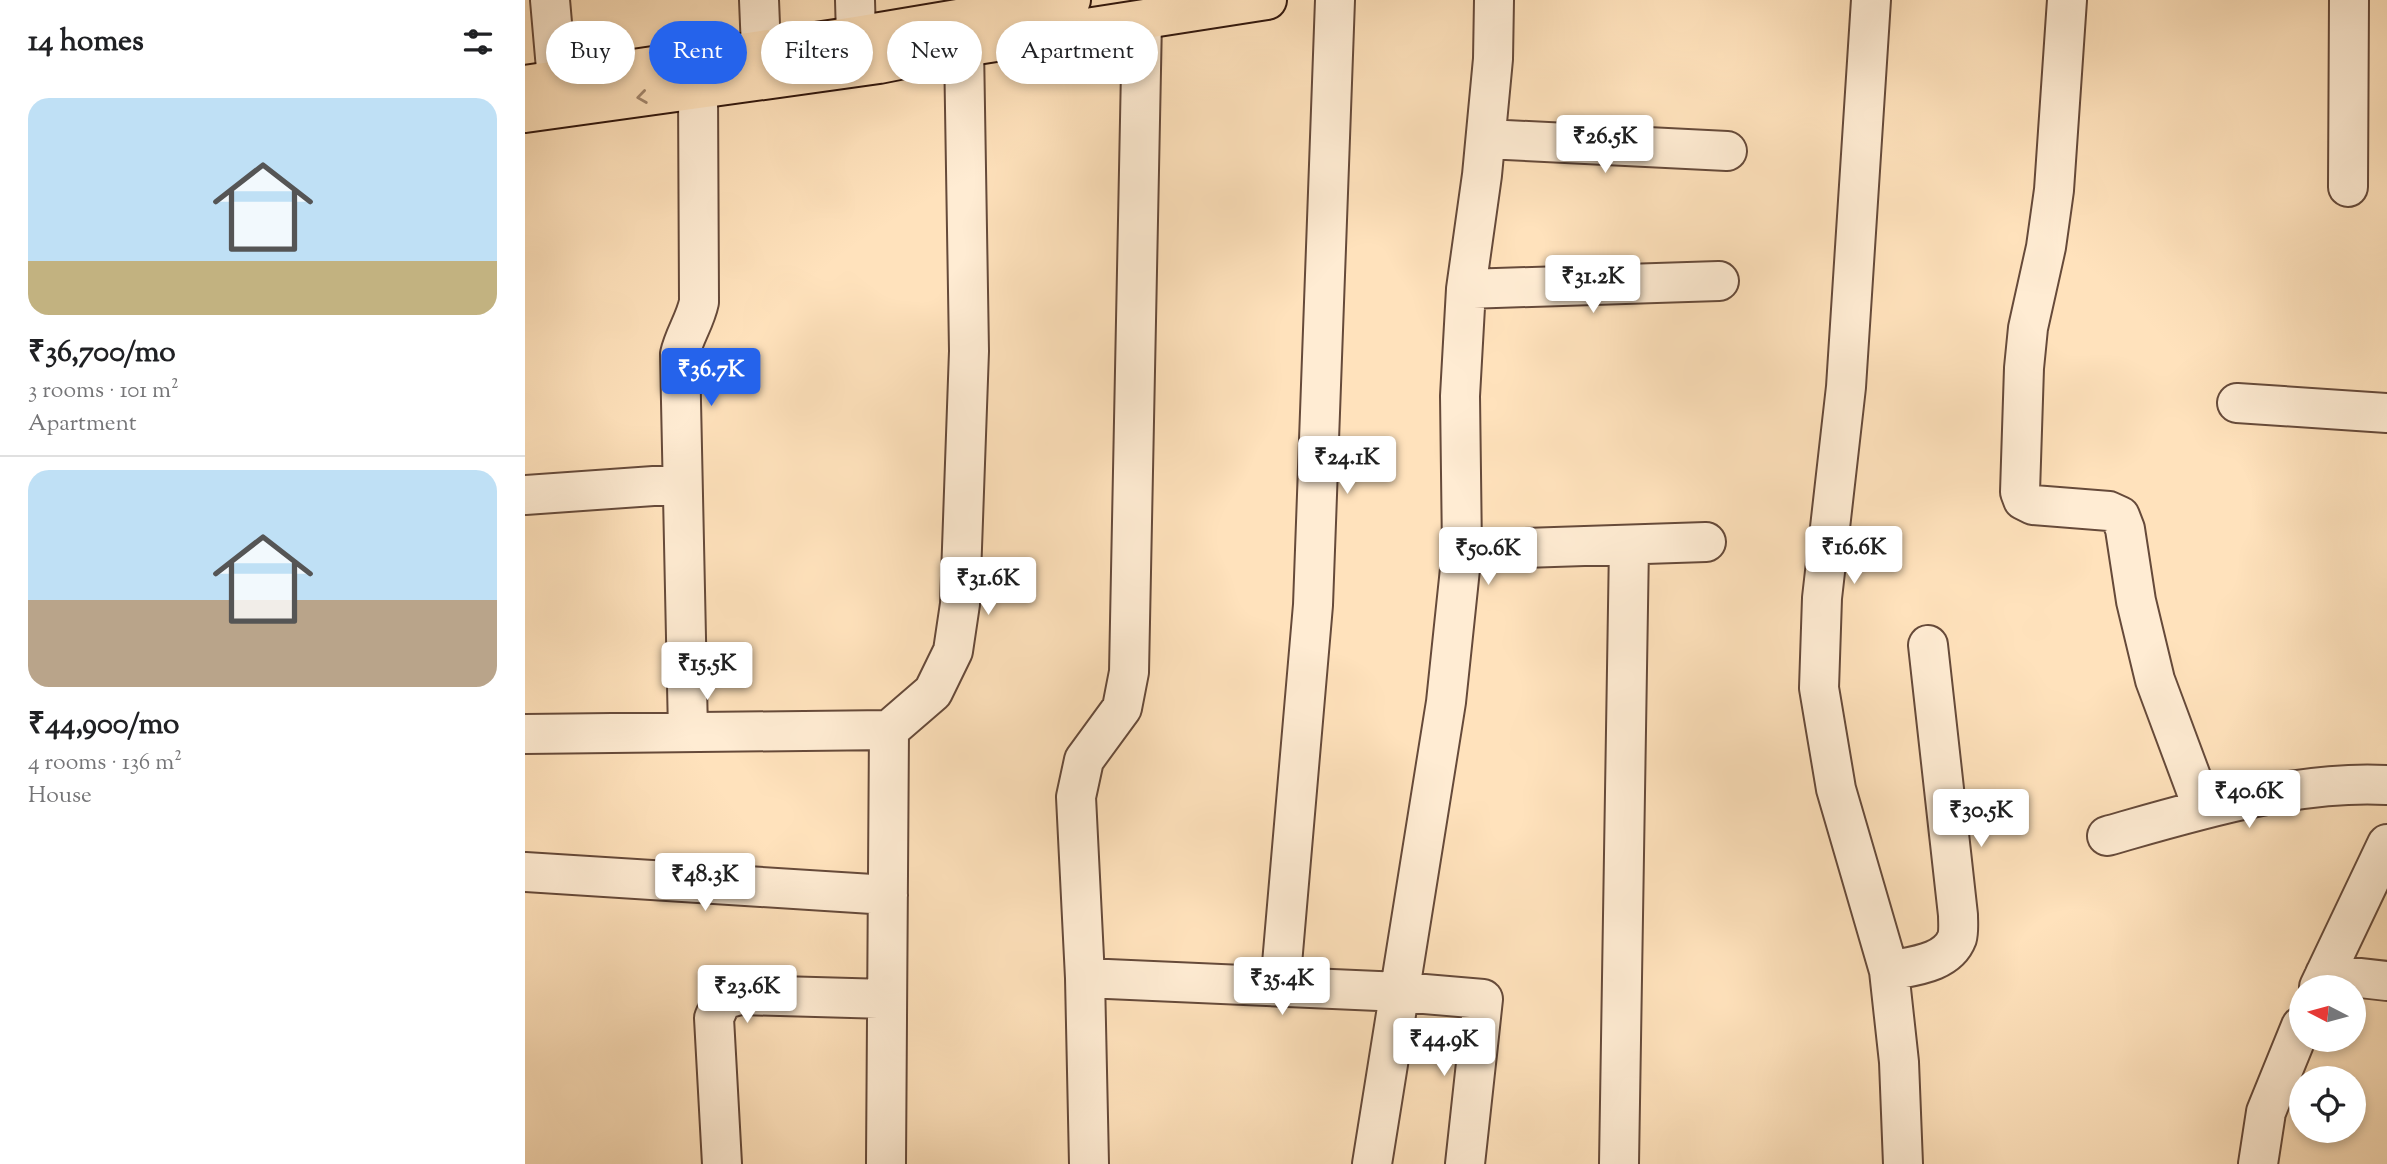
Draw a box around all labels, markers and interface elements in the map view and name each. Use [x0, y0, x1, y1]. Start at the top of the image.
text: 14 homes [28, 21, 144, 64]
chip: Buy [546, 21, 635, 84]
chip: Rent [649, 21, 747, 84]
chip: Filters [761, 21, 873, 84]
chip: New [887, 21, 982, 84]
chip: Apartment [996, 21, 1158, 84]
icon: filters [459, 23, 497, 61]
one-way arrow [636, 89, 648, 104]
pin: ₹26.5K [1548, 116, 1662, 175]
text: ₹26.5K [1572, 121, 1638, 154]
icon: home [200, 144, 326, 270]
pin: ₹31.2K [1536, 256, 1650, 315]
text: ₹31.2K [1561, 261, 1625, 294]
text: ₹36,700/mo [28, 332, 176, 375]
pin: ₹36.7K [654, 348, 768, 408]
text: ₹36.7K [677, 354, 745, 387]
text: 3 rooms · 101 m² [28, 375, 179, 408]
text: Apartment [28, 408, 137, 441]
pin: ₹24.1K [1290, 436, 1404, 496]
text: ₹24.1K [1314, 442, 1380, 475]
icon: home [200, 516, 326, 642]
pin: ₹16.6K [1797, 526, 1911, 586]
pin: ₹50.6K [1431, 528, 1545, 587]
text: ₹16.6K [1821, 532, 1887, 565]
text: ₹50.6K [1455, 533, 1521, 566]
pin: ₹31.6K [931, 558, 1045, 617]
text: ₹31.6K [956, 563, 1020, 596]
pin: ₹15.5K [650, 642, 764, 702]
text: ₹15.5K [677, 648, 737, 681]
text: ₹44,900/mo [28, 704, 179, 747]
text: 4 rooms · 136 m² [28, 747, 182, 780]
pin: ₹40.6K [2192, 770, 2306, 830]
text: ₹40.6K [2214, 776, 2284, 809]
text: House [28, 780, 92, 813]
pin: ₹30.5K [1924, 790, 2038, 849]
text: ₹30.5K [1949, 795, 2013, 828]
pin: ₹48.3K [648, 853, 762, 913]
text: ₹48.3K [671, 859, 739, 892]
pin: ₹35.4K [1225, 958, 1339, 1017]
text: ₹35.4K [1250, 963, 1314, 996]
pin: ₹23.6K [690, 965, 804, 1025]
text: ₹23.6K [714, 971, 780, 1004]
north arrow [2289, 975, 2366, 1052]
map controls [2289, 975, 2366, 1143]
pin: ₹44.9K [1387, 1018, 1501, 1078]
text: ₹44.9K [1409, 1024, 1479, 1057]
button: locate [2289, 1066, 2366, 1143]

